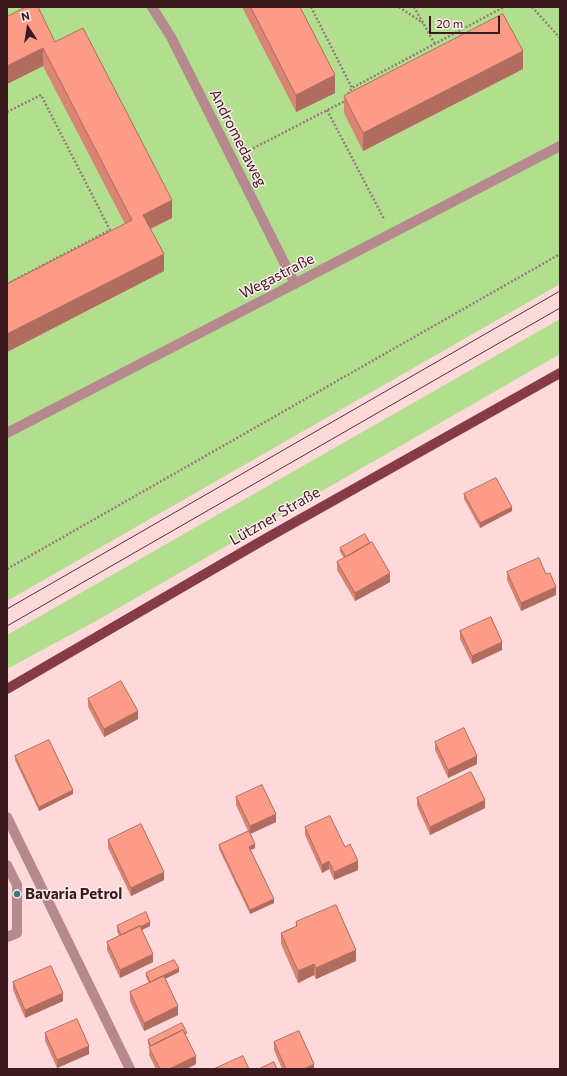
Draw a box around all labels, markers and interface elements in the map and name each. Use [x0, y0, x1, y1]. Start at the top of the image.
north arrow [8, 8, 48, 48]
scale bar [431, 8, 502, 34]
text: N [20, 9, 31, 23]
text: 20 m [436, 16, 463, 30]
street label: Andromedaweg [206, 86, 270, 190]
street label: Wegastraße [237, 249, 317, 303]
street label: Lützner Straße [227, 483, 323, 549]
place label: Bavaria Petrol [25, 885, 122, 903]
marker: Bavaria Petrol [12, 889, 22, 899]

